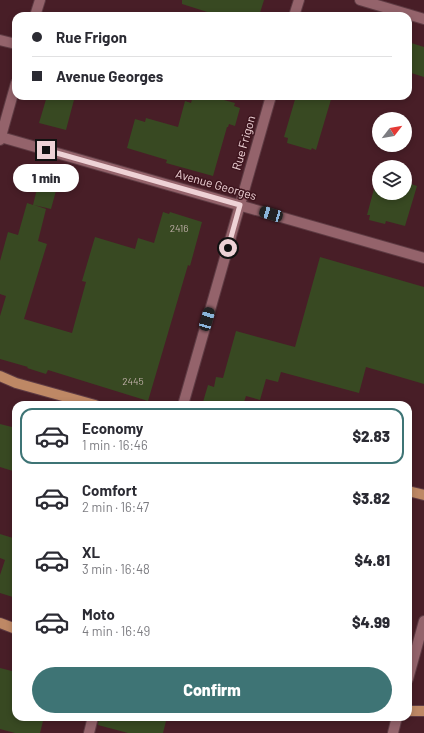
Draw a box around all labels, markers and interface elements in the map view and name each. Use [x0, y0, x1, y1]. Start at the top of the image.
text: Rue Frigon [56, 28, 127, 46]
text: Avenue Georges [56, 67, 163, 85]
north arrow [372, 112, 412, 152]
map controls [372, 112, 412, 200]
street label: Rue Frigon [229, 114, 258, 172]
route end [37, 141, 55, 159]
button: layers [372, 160, 412, 200]
callout: 1 min [13, 164, 79, 192]
street label: Avenue Georges [174, 166, 259, 202]
text: 1 min [32, 170, 60, 186]
car [258, 205, 284, 223]
house number: 2416 [170, 222, 188, 234]
route start [219, 239, 237, 257]
car [198, 306, 216, 332]
house number: 2445 [122, 375, 144, 387]
icon: car [34, 418, 70, 454]
text: Economy [82, 419, 143, 437]
text: $2.83 [352, 427, 390, 445]
text: 1 min · 16:46 [82, 437, 148, 453]
icon: car [34, 480, 70, 516]
text: Comfort [82, 481, 137, 499]
text: $3.82 [352, 489, 390, 507]
text: 2 min · 16:47 [82, 499, 149, 515]
icon: car [34, 542, 70, 578]
text: XL [82, 543, 100, 561]
text: $4.81 [355, 551, 390, 569]
text: 3 min · 16:48 [82, 561, 150, 577]
icon: car [34, 604, 70, 640]
text: Moto [82, 605, 115, 623]
text: $4.99 [352, 613, 390, 631]
text: 4 min · 16:49 [82, 623, 150, 639]
button: Confirm [32, 667, 392, 713]

